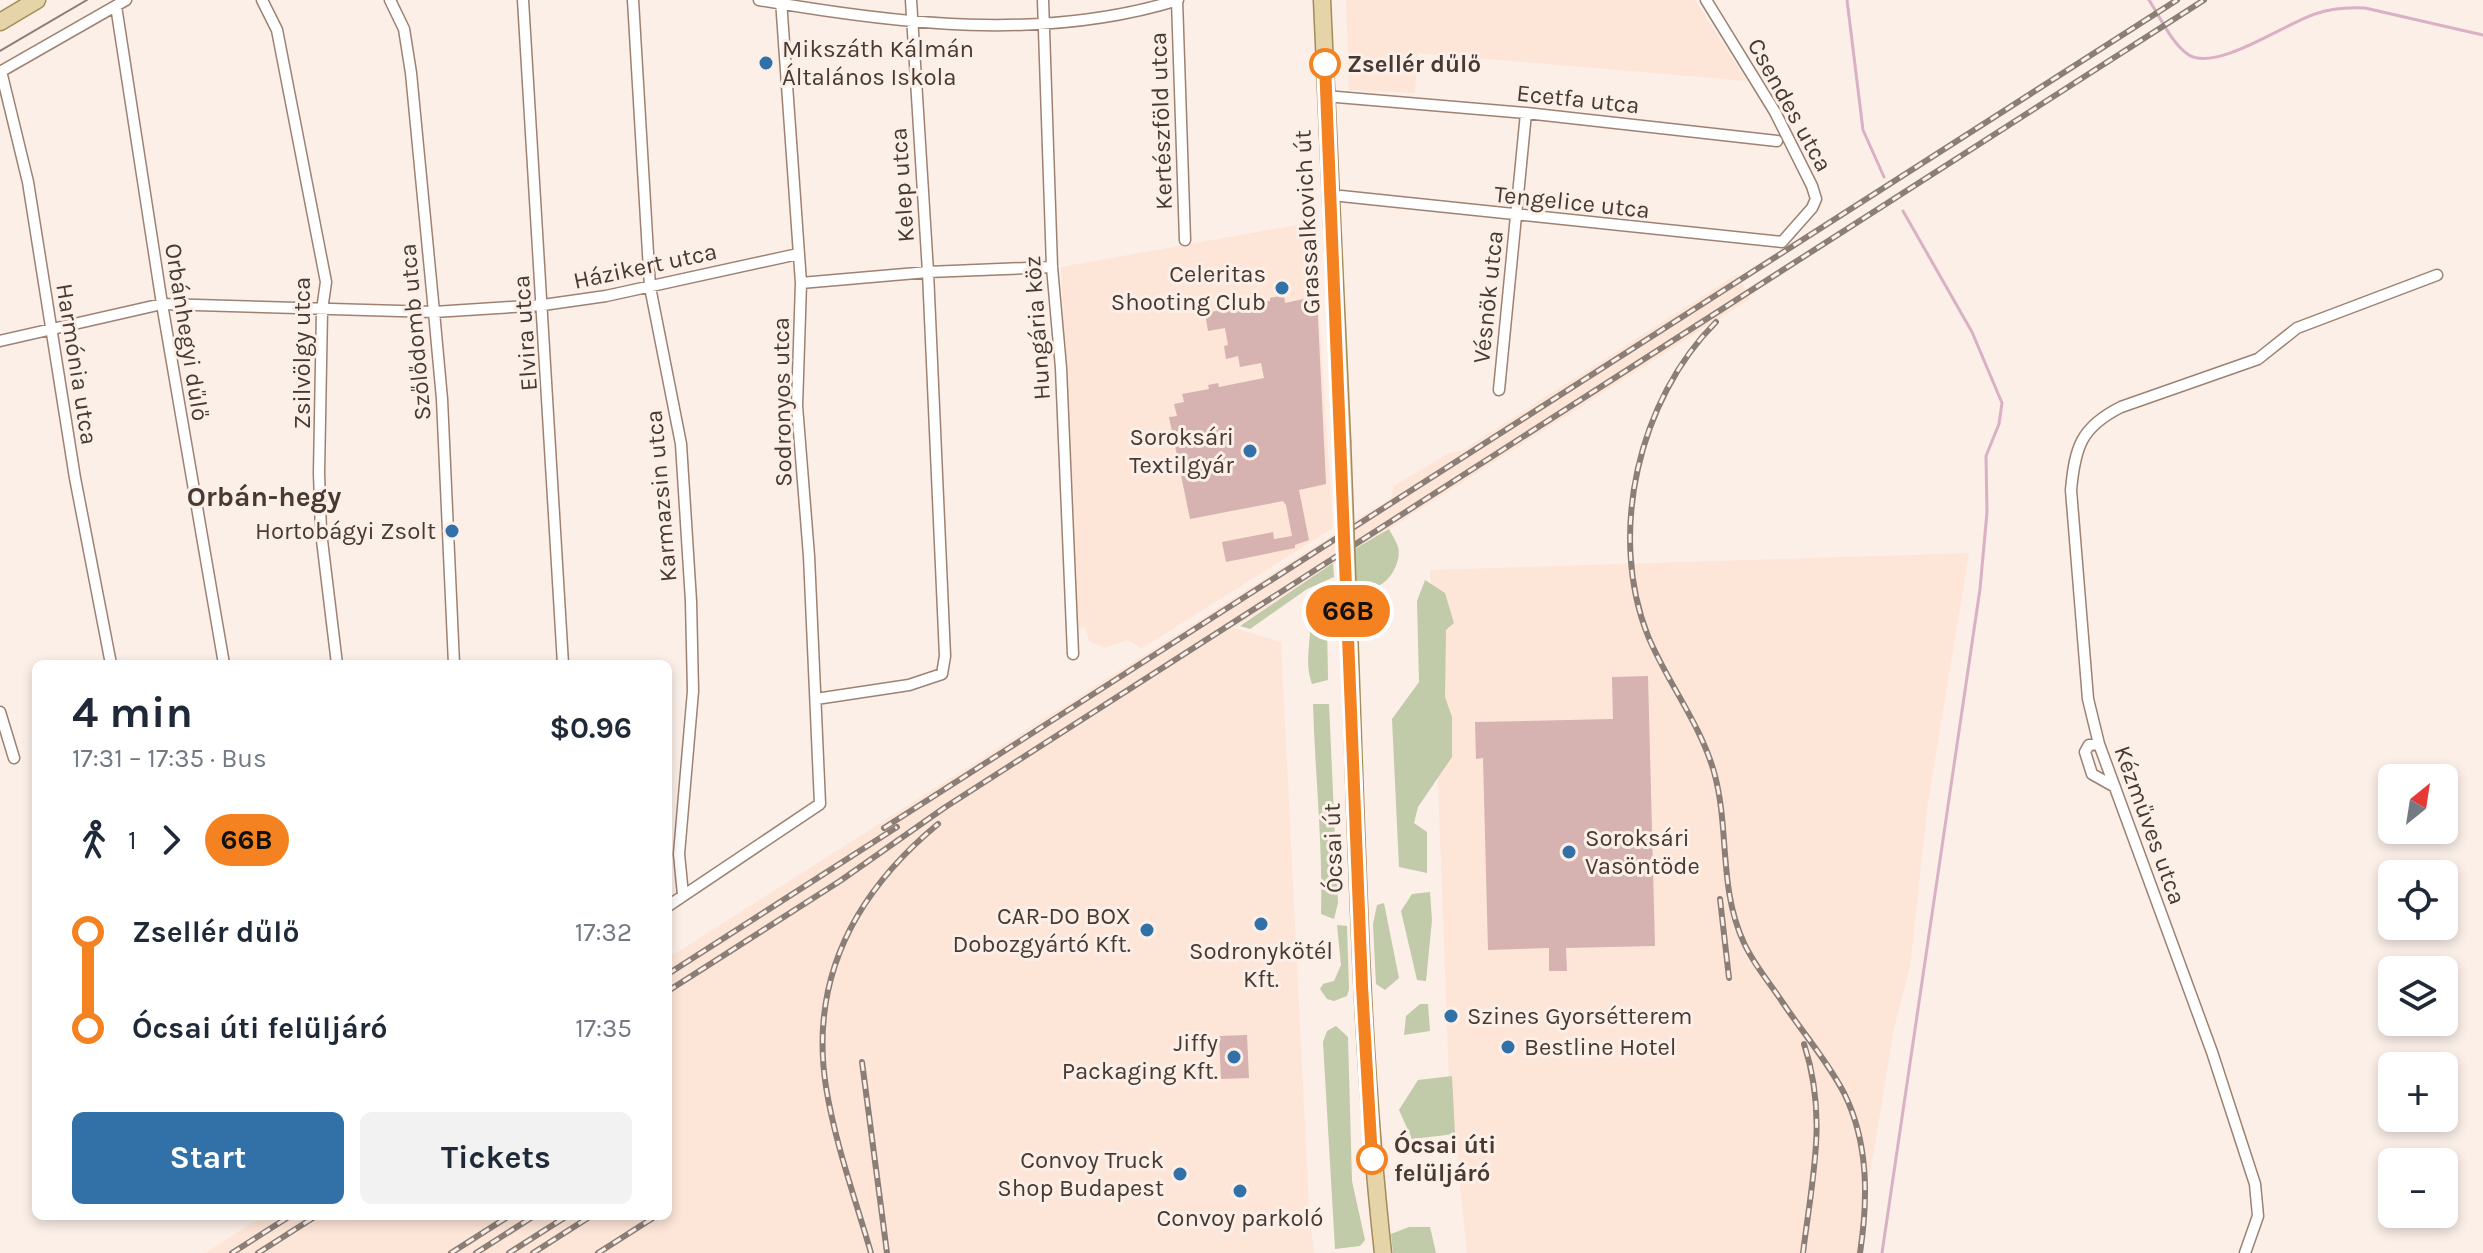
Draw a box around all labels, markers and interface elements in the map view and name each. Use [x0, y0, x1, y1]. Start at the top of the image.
street label: Kertészföld utca [1144, 32, 1178, 210]
street label: Csendes utca [1742, 33, 1838, 177]
place label: Mikszáth Kálmán Általános Iskola [782, 35, 974, 91]
marker: Zsellér dűlő [1310, 49, 1340, 79]
place label: Zsellér dűlő [1347, 50, 1481, 78]
marker: Mikszáth Kálmán Általános Iskola [757, 54, 775, 72]
street label: Ecetfa utca [1515, 79, 1641, 119]
street label: Kelep utca [884, 127, 920, 243]
street label: Grassalkovich út [1288, 129, 1326, 315]
street label: Tengelice utca [1493, 180, 1651, 224]
street label: Vésnök utca [1467, 229, 1509, 365]
street label: Házikert utca [571, 237, 719, 295]
street label: Orbánhegyi dűlő [159, 241, 215, 423]
street label: Szőlődomb utca [393, 242, 437, 422]
street label: Hungária köz [1018, 255, 1056, 401]
place label: Celeritas Shooting Club [1111, 260, 1266, 316]
street label: Elvira utca [507, 274, 543, 392]
street label: Zsilvölgy utca [288, 277, 316, 429]
marker: Celeritas Shooting Club [1273, 279, 1291, 297]
street label: Harmónia utca [50, 281, 104, 447]
street label: Sodronyos utca [767, 317, 797, 487]
street label: Karmazsin utca [640, 409, 682, 583]
place label: Soroksári Textilgyár [1129, 423, 1234, 479]
marker: Soroksári Textilgyár [1241, 442, 1259, 460]
district label: Orbán-hegy [187, 480, 341, 513]
place label: Hortobágyi Zsolt [255, 517, 436, 545]
marker: Hortobágyi Zsolt [443, 522, 461, 540]
line badge: 66B [1302, 585, 1394, 637]
text: 66B [1322, 594, 1374, 627]
text: 4 min [72, 687, 193, 738]
text: $0.96 [549, 710, 632, 746]
street label: Kézműves utca [2108, 742, 2192, 908]
text: 17:31 – 17:35 · Bus [72, 743, 267, 774]
north arrow [2378, 764, 2458, 844]
map controls [2378, 764, 2458, 1228]
street label: Ócsai út [1317, 802, 1349, 894]
icon: walk [72, 818, 116, 862]
icon: forward [149, 818, 193, 862]
text: 66B [221, 823, 273, 856]
place label: Soroksári Vasöntöde [1585, 824, 1700, 880]
text: 1 [128, 825, 137, 856]
marker: Soroksári Vasöntöde [1560, 843, 1578, 861]
button: locate [2378, 860, 2458, 940]
place label: CAR-DO BOX Dobozgyártó Kft. [952, 902, 1131, 958]
text: Zsellér dűlő [132, 914, 299, 950]
marker: Sodronykötél Kft. [1252, 915, 1270, 933]
text: 17:32 [575, 917, 632, 948]
marker: CAR-DO BOX Dobozgyártó Kft. [1138, 921, 1156, 939]
place label: Sodronykötél Kft. [1189, 937, 1333, 993]
button: layers [2378, 956, 2458, 1036]
place label: Szines Gyorsétterem [1467, 1002, 1692, 1030]
marker: Szines Gyorsétterem [1442, 1007, 1460, 1025]
text: Ócsai úti felüljáró [132, 1010, 388, 1046]
text: 17:35 [575, 1013, 632, 1044]
place label: Jiffy Packaging Kft. [1062, 1029, 1218, 1085]
place label: Bestline Hotel [1524, 1033, 1677, 1061]
marker: Bestline Hotel [1499, 1038, 1517, 1056]
marker: Jiffy Packaging Kft. [1225, 1048, 1243, 1066]
button: + [2378, 1052, 2458, 1132]
button: Start [72, 1112, 344, 1204]
button: Tickets [360, 1112, 632, 1204]
place label: Ócsai úti felüljáró [1394, 1130, 1496, 1187]
marker: Ócsai úti felüljáró [1357, 1144, 1387, 1174]
place label: Convoy Truck Shop Budapest [997, 1146, 1164, 1202]
button: − [2378, 1148, 2458, 1228]
marker: Convoy Truck Shop Budapest [1171, 1165, 1189, 1183]
marker: Convoy parkoló [1231, 1182, 1249, 1200]
place label: Convoy parkoló [1157, 1204, 1323, 1232]

